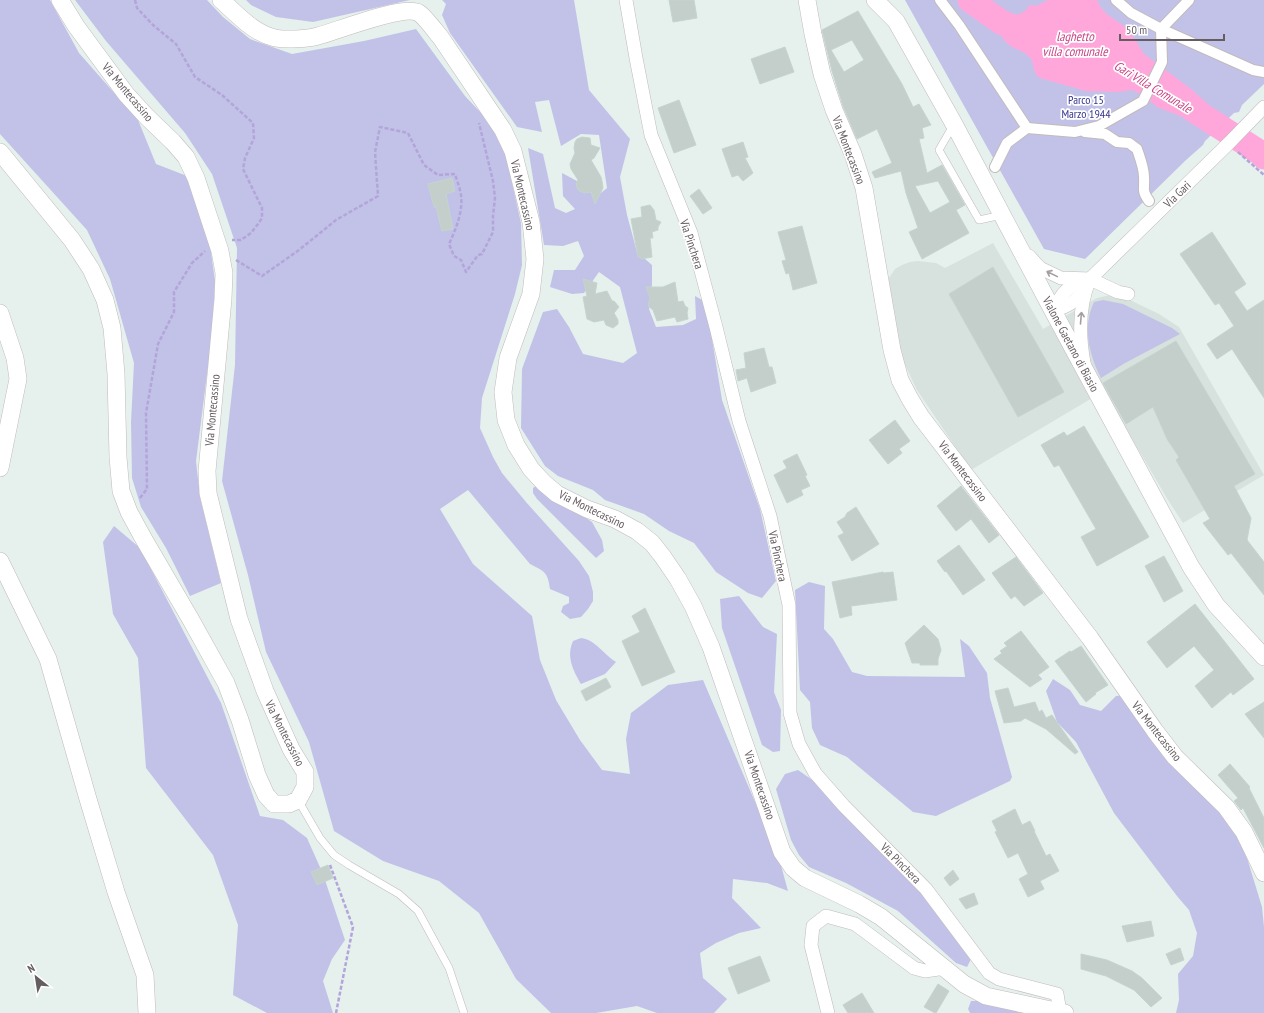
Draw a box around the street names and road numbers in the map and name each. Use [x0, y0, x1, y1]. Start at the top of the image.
street label: Via Montecassino [99, 59, 157, 124]
street label: Via Montecassino [829, 113, 869, 186]
street label: Via Montecassino [507, 157, 538, 232]
street label: Via Gari [1160, 177, 1194, 211]
street label: Via Pinchera [677, 216, 707, 271]
street label: Vialone Gaetano di Biasio [1039, 293, 1102, 394]
street label: Via Montecassino [201, 374, 223, 447]
street label: Via Montecassino [935, 437, 991, 504]
street label: Via Montecassino [555, 486, 628, 532]
street label: Via Pinchera [765, 528, 791, 583]
street label: Via Montecassino [262, 697, 308, 768]
street label: Via Montecassino [1128, 697, 1185, 764]
street label: Via Montecassino [741, 748, 779, 821]
street label: Via Pinchera [877, 839, 925, 887]

